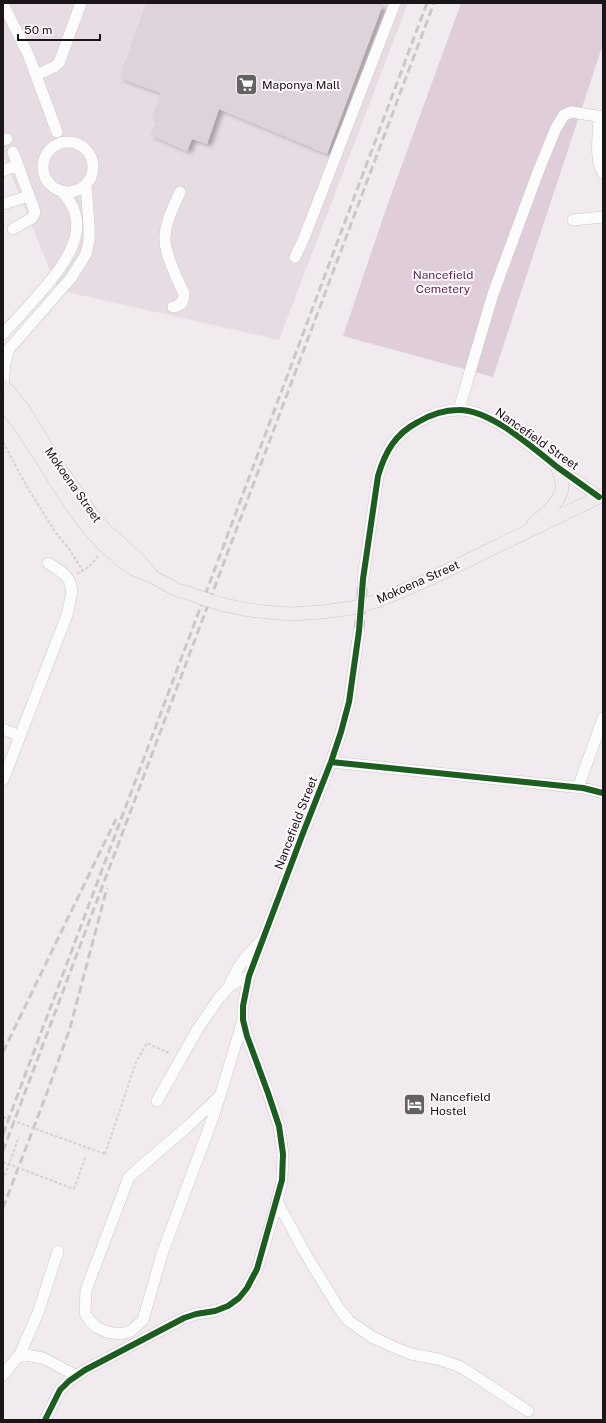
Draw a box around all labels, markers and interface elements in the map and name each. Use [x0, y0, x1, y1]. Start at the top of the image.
scale bar [18, 16, 100, 42]
text: 50 m [24, 23, 52, 37]
supermarket icon: Maponya Mall [233, 72, 259, 98]
place label: Maponya Mall [262, 78, 340, 92]
park label: Nancefield Cemetery [413, 268, 473, 296]
street label: Nancefield Street [493, 405, 582, 473]
street label: Mokoena Street [42, 445, 104, 526]
street label: Mokoena Street [375, 557, 462, 606]
street label: Nancefield Street [272, 774, 320, 872]
place label: Nancefield Hostel [430, 1090, 491, 1118]
hotel icon: Nancefield Hostel [401, 1091, 427, 1117]

